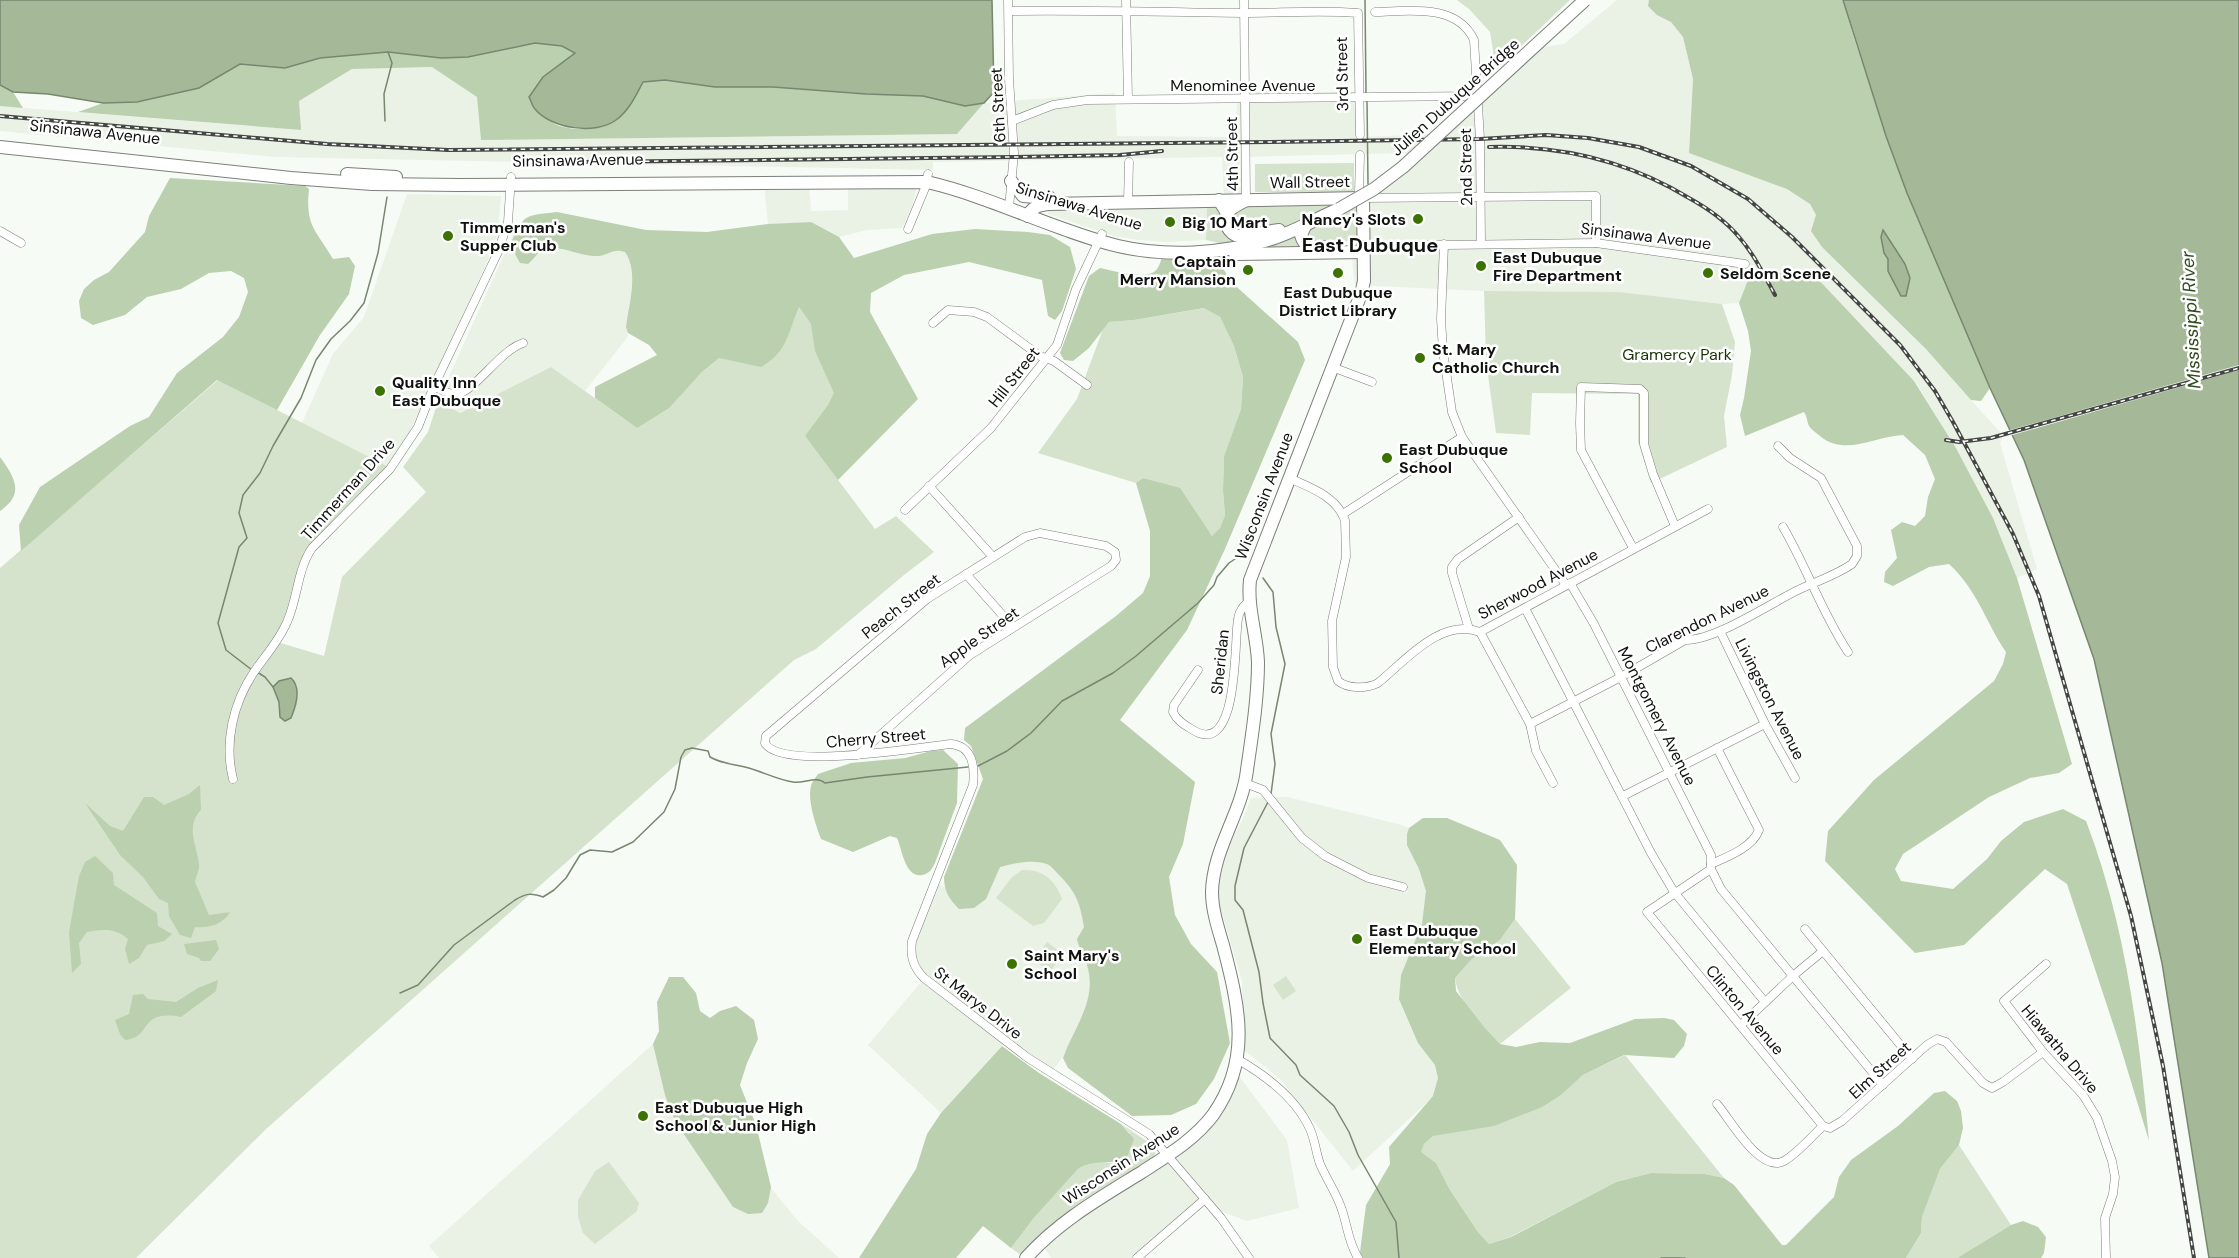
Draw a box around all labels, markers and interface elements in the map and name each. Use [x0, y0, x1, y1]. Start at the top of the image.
street label: Julien Dubuque Bridge [1386, 34, 1524, 160]
street label: 3rd Street [1331, 36, 1353, 112]
street label: 6th Street [986, 67, 1010, 143]
street label: Menominee Avenue [1170, 75, 1316, 96]
street label: Sinsinawa Avenue [29, 115, 161, 149]
street label: 4th Street [1221, 116, 1243, 192]
street label: 2nd Street [1455, 128, 1477, 206]
street label: Sinsinawa Avenue [512, 148, 644, 172]
street label: Wall Street [1270, 171, 1350, 193]
street label: Sinsinawa Avenue [1013, 177, 1145, 235]
place label: Nancy's Slots [1301, 209, 1406, 230]
place label: Big 10 Mart [1182, 212, 1268, 233]
marker: Nancy's Slots [1411, 212, 1425, 226]
marker: Big 10 Mart [1163, 215, 1177, 229]
place label: Timmerman's Supper Club [460, 217, 565, 256]
street label: Sinsinawa Avenue [1580, 218, 1712, 254]
marker: Timmerman's Supper Club [441, 229, 455, 243]
district label: East Dubuque [1302, 232, 1438, 258]
place label: East Dubuque Fire Department [1493, 247, 1622, 286]
water label: Mississippi River [2175, 249, 2207, 389]
place label: Captain Merry Mansion [1120, 251, 1236, 290]
marker: East Dubuque Fire Department [1474, 259, 1488, 273]
marker: Captain Merry Mansion [1241, 263, 1255, 277]
place label: Seldom Scene [1720, 263, 1831, 284]
marker: East Dubuque District Library [1331, 266, 1345, 280]
marker: Seldom Scene [1701, 266, 1715, 280]
place label: East Dubuque District Library [1279, 282, 1397, 321]
place label: St. Mary Catholic Church [1432, 339, 1559, 378]
street label: Hill Street [984, 342, 1044, 412]
park label: Gramercy Park [1622, 344, 1732, 365]
marker: St. Mary Catholic Church [1413, 351, 1427, 365]
place label: Quality Inn East Dubuque [392, 372, 501, 411]
marker: Quality Inn East Dubuque [373, 384, 387, 398]
street label: Wisconsin Avenue [1230, 429, 1298, 563]
street label: Timmerman Drive [296, 433, 400, 545]
place label: East Dubuque School [1399, 439, 1508, 478]
marker: East Dubuque School [1380, 451, 1394, 465]
street label: Sherwood Avenue [1474, 544, 1602, 624]
street label: Peach Street [857, 569, 945, 643]
street label: Clarendon Avenue [1642, 580, 1772, 658]
street label: Apple Street [935, 602, 1023, 672]
street label: Sheridan [1206, 628, 1234, 696]
street label: Livingston Avenue [1730, 635, 1810, 763]
street label: Montgomery Avenue [1613, 643, 1701, 789]
street label: Cherry Street [825, 723, 927, 753]
place label: East Dubuque Elementary School [1369, 920, 1516, 959]
marker: East Dubuque Elementary School [1350, 932, 1364, 946]
place label: Saint Mary's School [1024, 945, 1119, 984]
marker: Saint Mary's School [1005, 957, 1019, 971]
street label: Clinton Avenue [1701, 961, 1789, 1059]
street label: St Marys Drive [930, 962, 1026, 1044]
street label: Hiawatha Drive [2017, 1000, 2103, 1098]
street label: Elm Street [1845, 1037, 1915, 1103]
place label: East Dubuque High School & Junior High [655, 1097, 816, 1136]
marker: East Dubuque High School & Junior High [636, 1109, 650, 1123]
street label: Wisconsin Avenue [1059, 1118, 1183, 1210]

